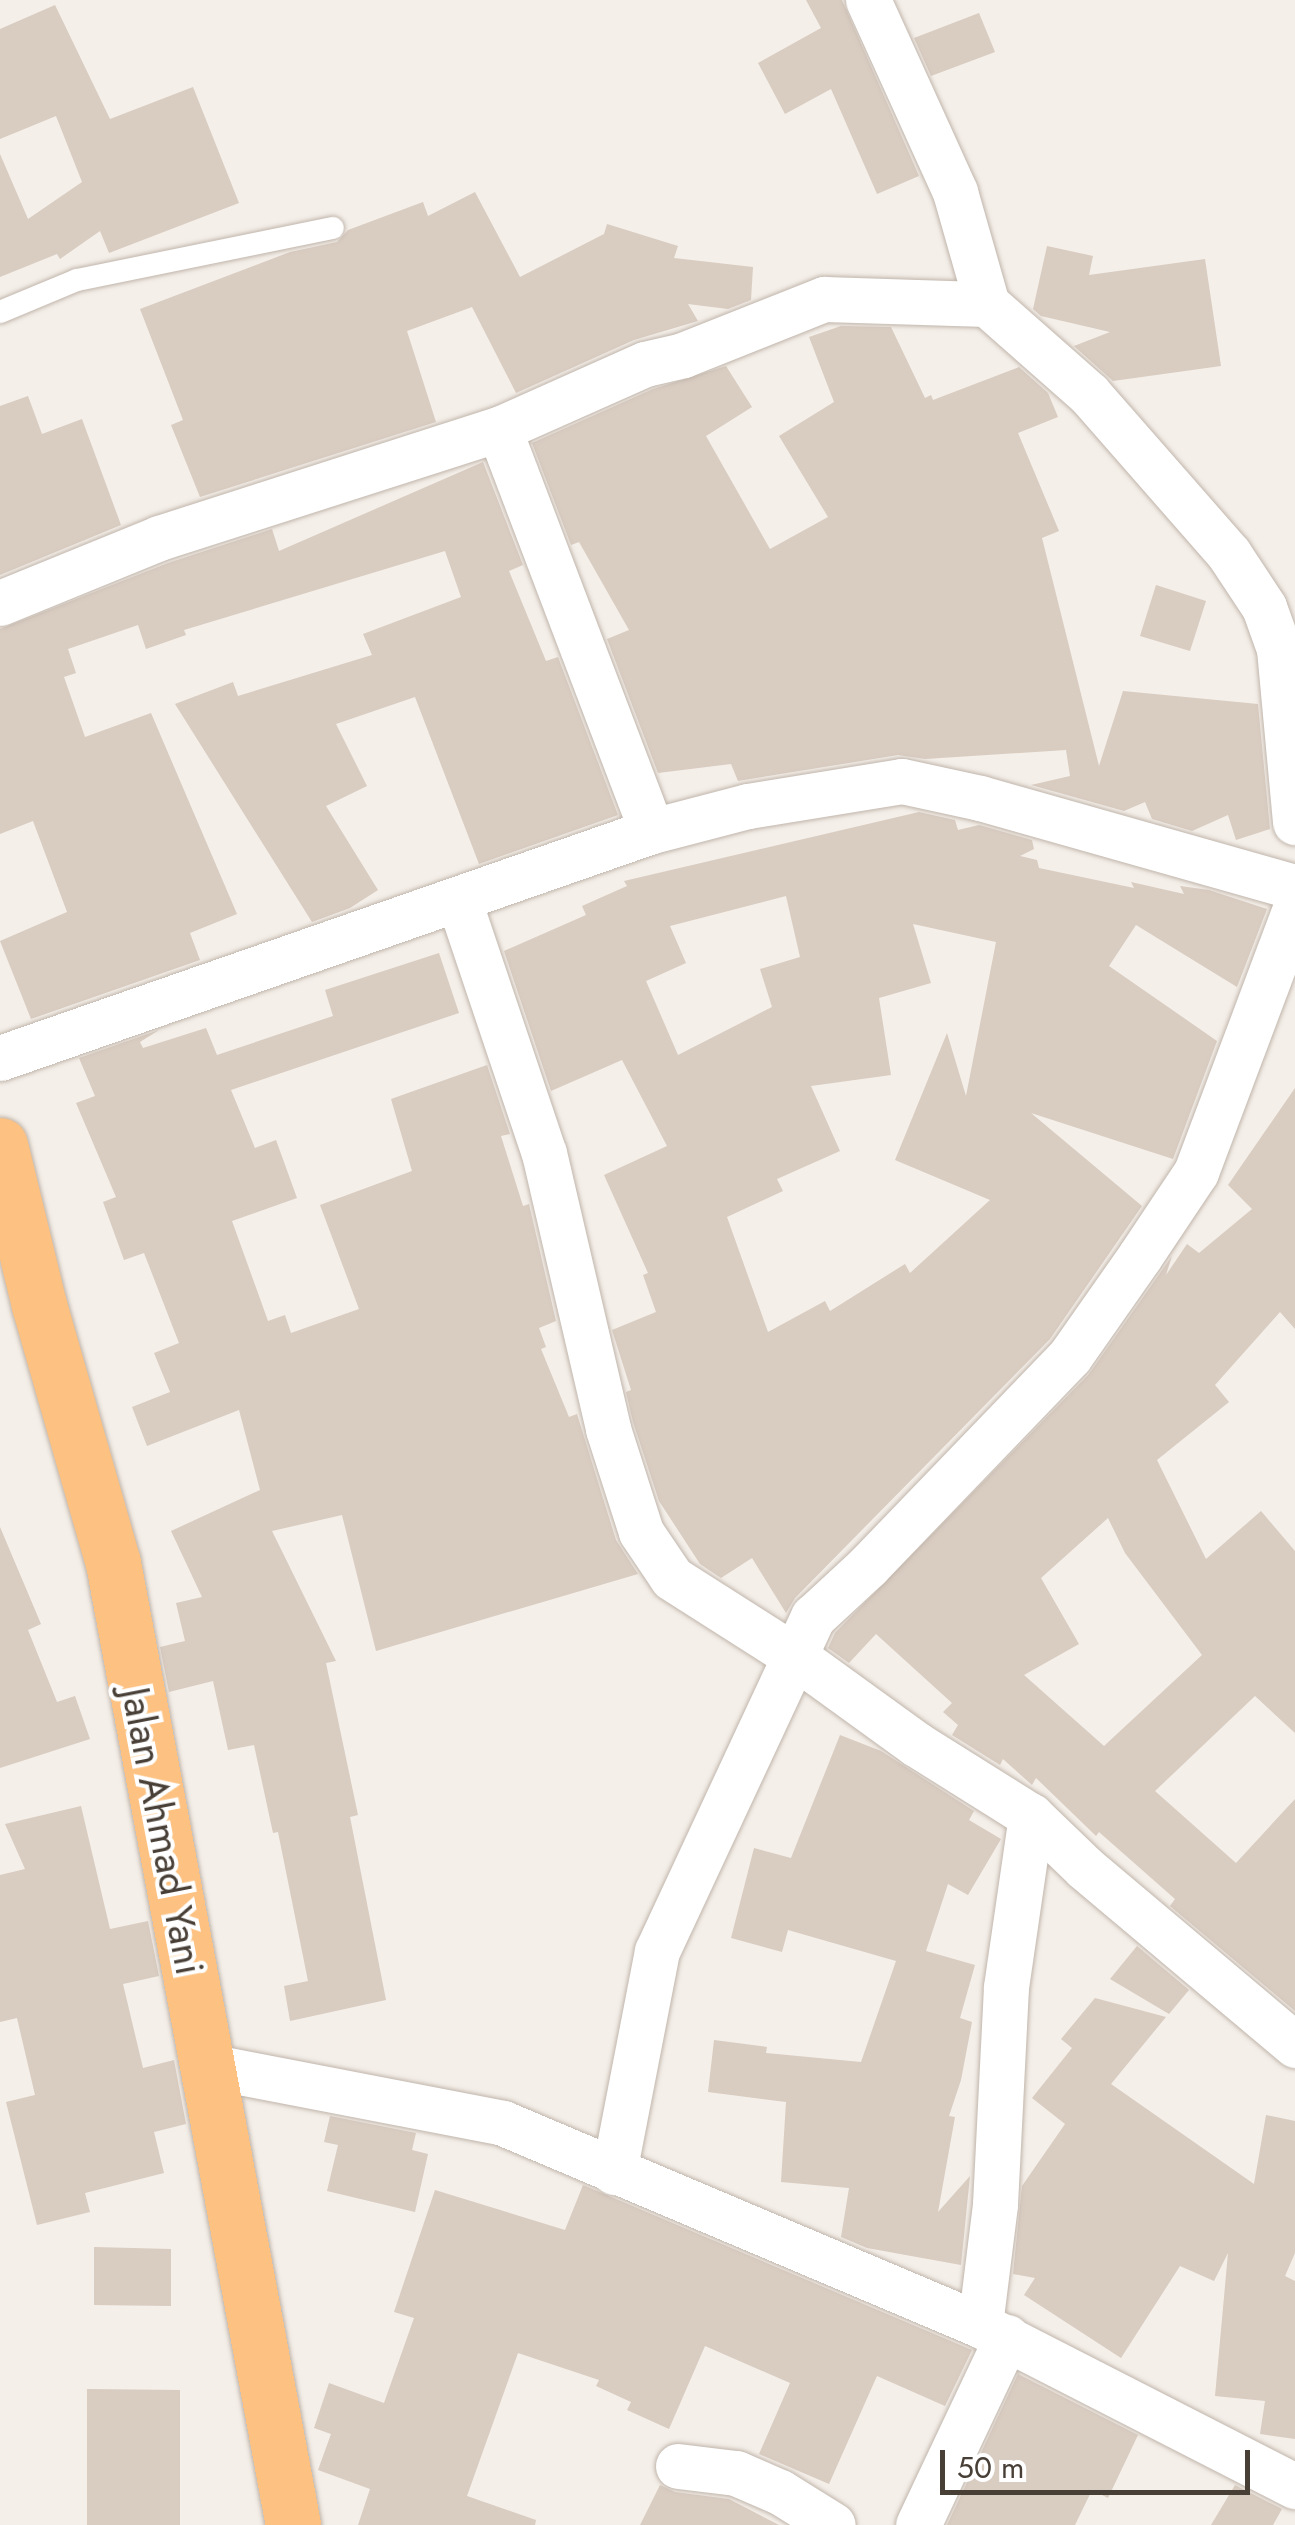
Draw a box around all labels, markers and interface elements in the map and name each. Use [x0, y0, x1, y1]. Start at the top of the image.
street label: Jalan Ahmad Yani [112, 1683, 214, 1979]
scale bar [945, 2430, 1255, 2492]
text: 50 m [957, 2446, 1024, 2489]

